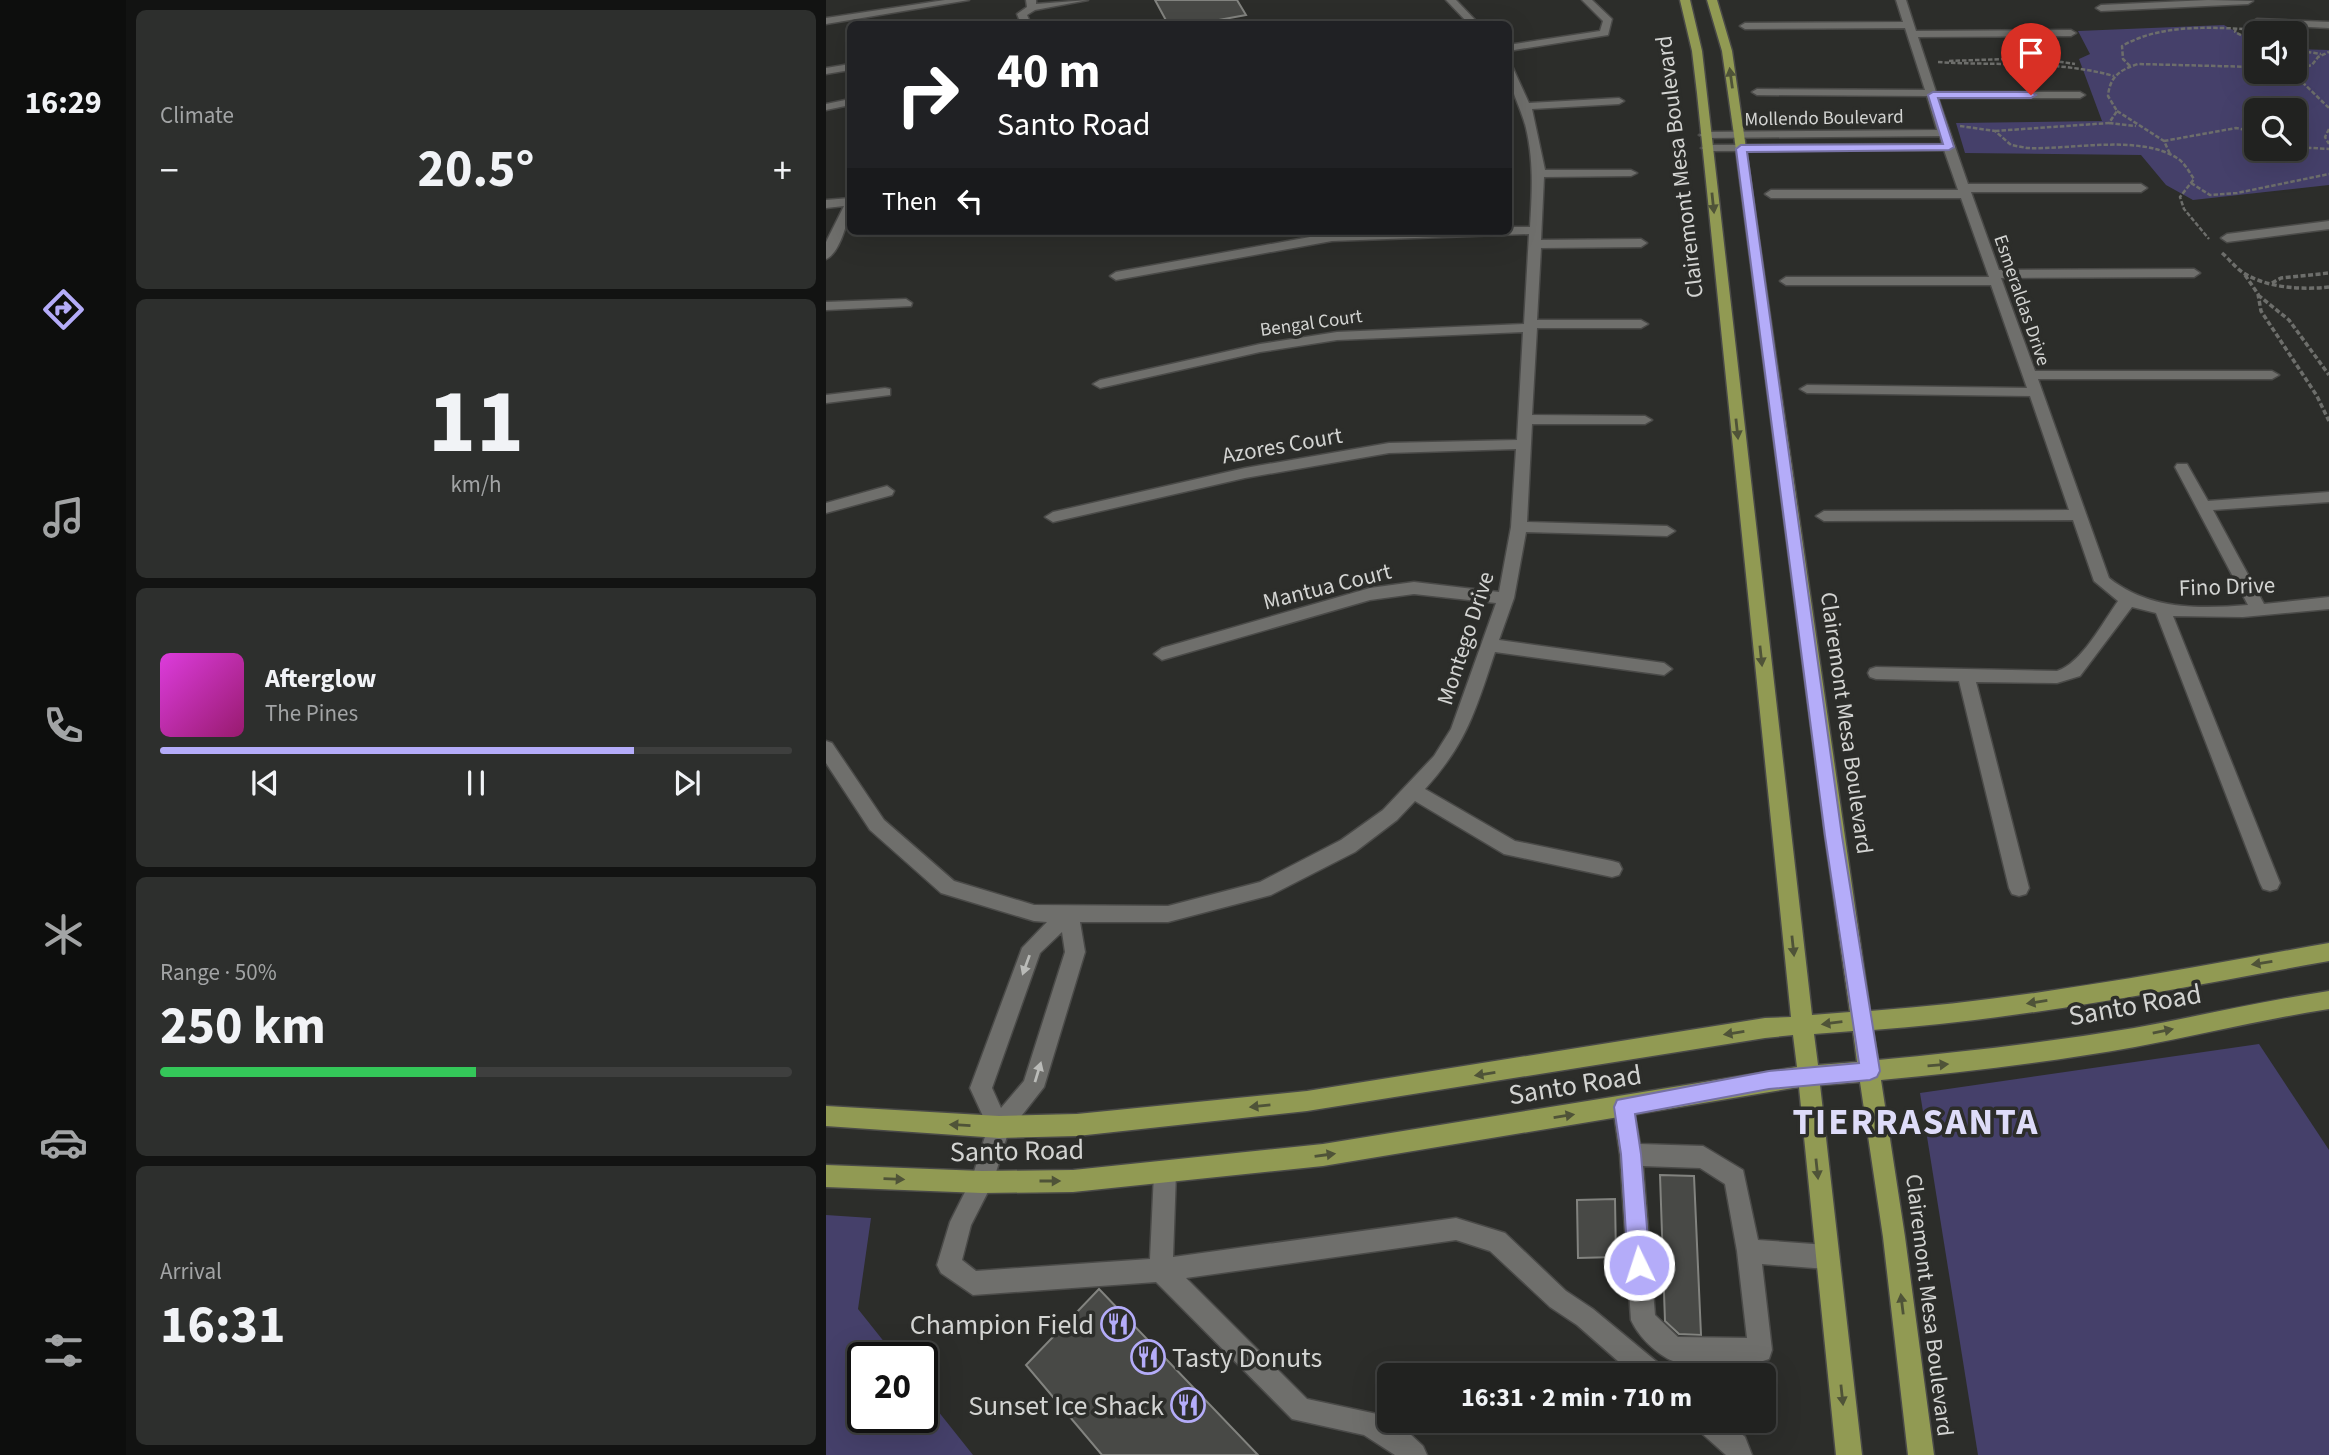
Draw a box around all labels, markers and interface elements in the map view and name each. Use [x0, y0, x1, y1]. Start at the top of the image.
map controls [2244, 21, 2307, 161]
button: sound [2244, 21, 2307, 84]
pin [2001, 23, 2061, 95]
street label: Clairemont Mesa Boulevard [1647, 34, 1712, 300]
icon: arrive [2012, 34, 2050, 72]
text: 40 m [997, 37, 1101, 107]
icon: right [882, 49, 973, 140]
one-way arrow [1725, 67, 1736, 89]
text: 16:29 [24, 80, 102, 126]
button: search [2244, 98, 2307, 161]
text: Climate [160, 99, 234, 132]
text: Santo Road [997, 102, 1151, 148]
street label: Mollendo Boulevard [1744, 104, 1904, 133]
text: 20.5° [418, 133, 534, 207]
text: − [160, 144, 179, 198]
text: + [773, 144, 792, 198]
icon: left [951, 182, 989, 220]
text: Then [882, 183, 937, 220]
one-way arrow [1707, 192, 1718, 214]
street label: Esmeraldas Drive [1987, 231, 2057, 370]
icon: directions [39, 285, 88, 334]
street label: Bengal Court [1258, 303, 1365, 344]
text: 11 [428, 358, 524, 487]
street label: Azores Court [1219, 419, 1345, 472]
one-way arrow [1732, 419, 1743, 441]
text: km/h [450, 468, 502, 501]
icon: music [39, 493, 88, 542]
street label: Mantua Court [1259, 555, 1395, 618]
street label: Montego Drive [1428, 567, 1503, 709]
street label: Fino Drive [2178, 568, 2276, 605]
street label: Clairemont Mesa Boulevard [1812, 590, 1881, 856]
one-way arrow [1756, 645, 1767, 667]
text: Afterglow [265, 660, 376, 697]
text: The Pines [265, 697, 358, 730]
icon: phone [39, 701, 88, 750]
icon: previous [246, 764, 284, 802]
icon: pause [457, 764, 495, 802]
icon: next [668, 764, 706, 802]
icon: climate [39, 910, 88, 959]
one-way arrow [1787, 935, 1798, 957]
one-way arrow [1020, 954, 1031, 975]
text: Range · 50% [160, 956, 277, 989]
one-way arrow [2250, 958, 2272, 969]
street label: Santo Road [2066, 974, 2205, 1036]
text: 250 km [160, 990, 326, 1064]
one-way arrow [2026, 996, 2048, 1007]
one-way arrow [1821, 1017, 1843, 1028]
one-way arrow [2152, 1025, 2174, 1036]
one-way arrow [1723, 1028, 1745, 1039]
street label: Santo Road [1506, 1055, 1645, 1115]
one-way arrow [1927, 1059, 1949, 1070]
one-way arrow [1033, 1061, 1043, 1082]
one-way arrow [1474, 1069, 1496, 1080]
district label: TIERRASANTA [1793, 1096, 2039, 1149]
one-way arrow [1249, 1101, 1271, 1112]
one-way arrow [1553, 1110, 1575, 1121]
icon: car [39, 1118, 88, 1167]
one-way arrow [949, 1119, 971, 1130]
street label: Santo Road [950, 1130, 1085, 1172]
one-way arrow [1314, 1149, 1336, 1160]
one-way arrow [1812, 1159, 1823, 1181]
street label: Clairemont Mesa Boulevard [1897, 1172, 1962, 1438]
one-way arrow [883, 1173, 905, 1184]
one-way arrow [1039, 1176, 1061, 1187]
position arrow [1602, 1228, 1676, 1302]
text: Arrival [160, 1255, 222, 1288]
text: 16:31 [160, 1289, 285, 1363]
one-way arrow [1896, 1293, 1907, 1315]
place label: Champion Field [910, 1305, 1094, 1345]
restaurant icon: Champion Field [1099, 1305, 1137, 1343]
icon: filters [39, 1326, 88, 1375]
restaurant icon: Tasty Donuts [1129, 1338, 1167, 1376]
place label: Tasty Donuts [1172, 1338, 1322, 1378]
speed limit sign: 20 [847, 1342, 938, 1433]
text: 16:31 · 2 min · 710 m [1461, 1379, 1692, 1416]
one-way arrow [1837, 1385, 1848, 1407]
place label: Sunset Ice Shack [968, 1386, 1164, 1426]
restaurant icon: Sunset Ice Shack [1169, 1386, 1207, 1424]

